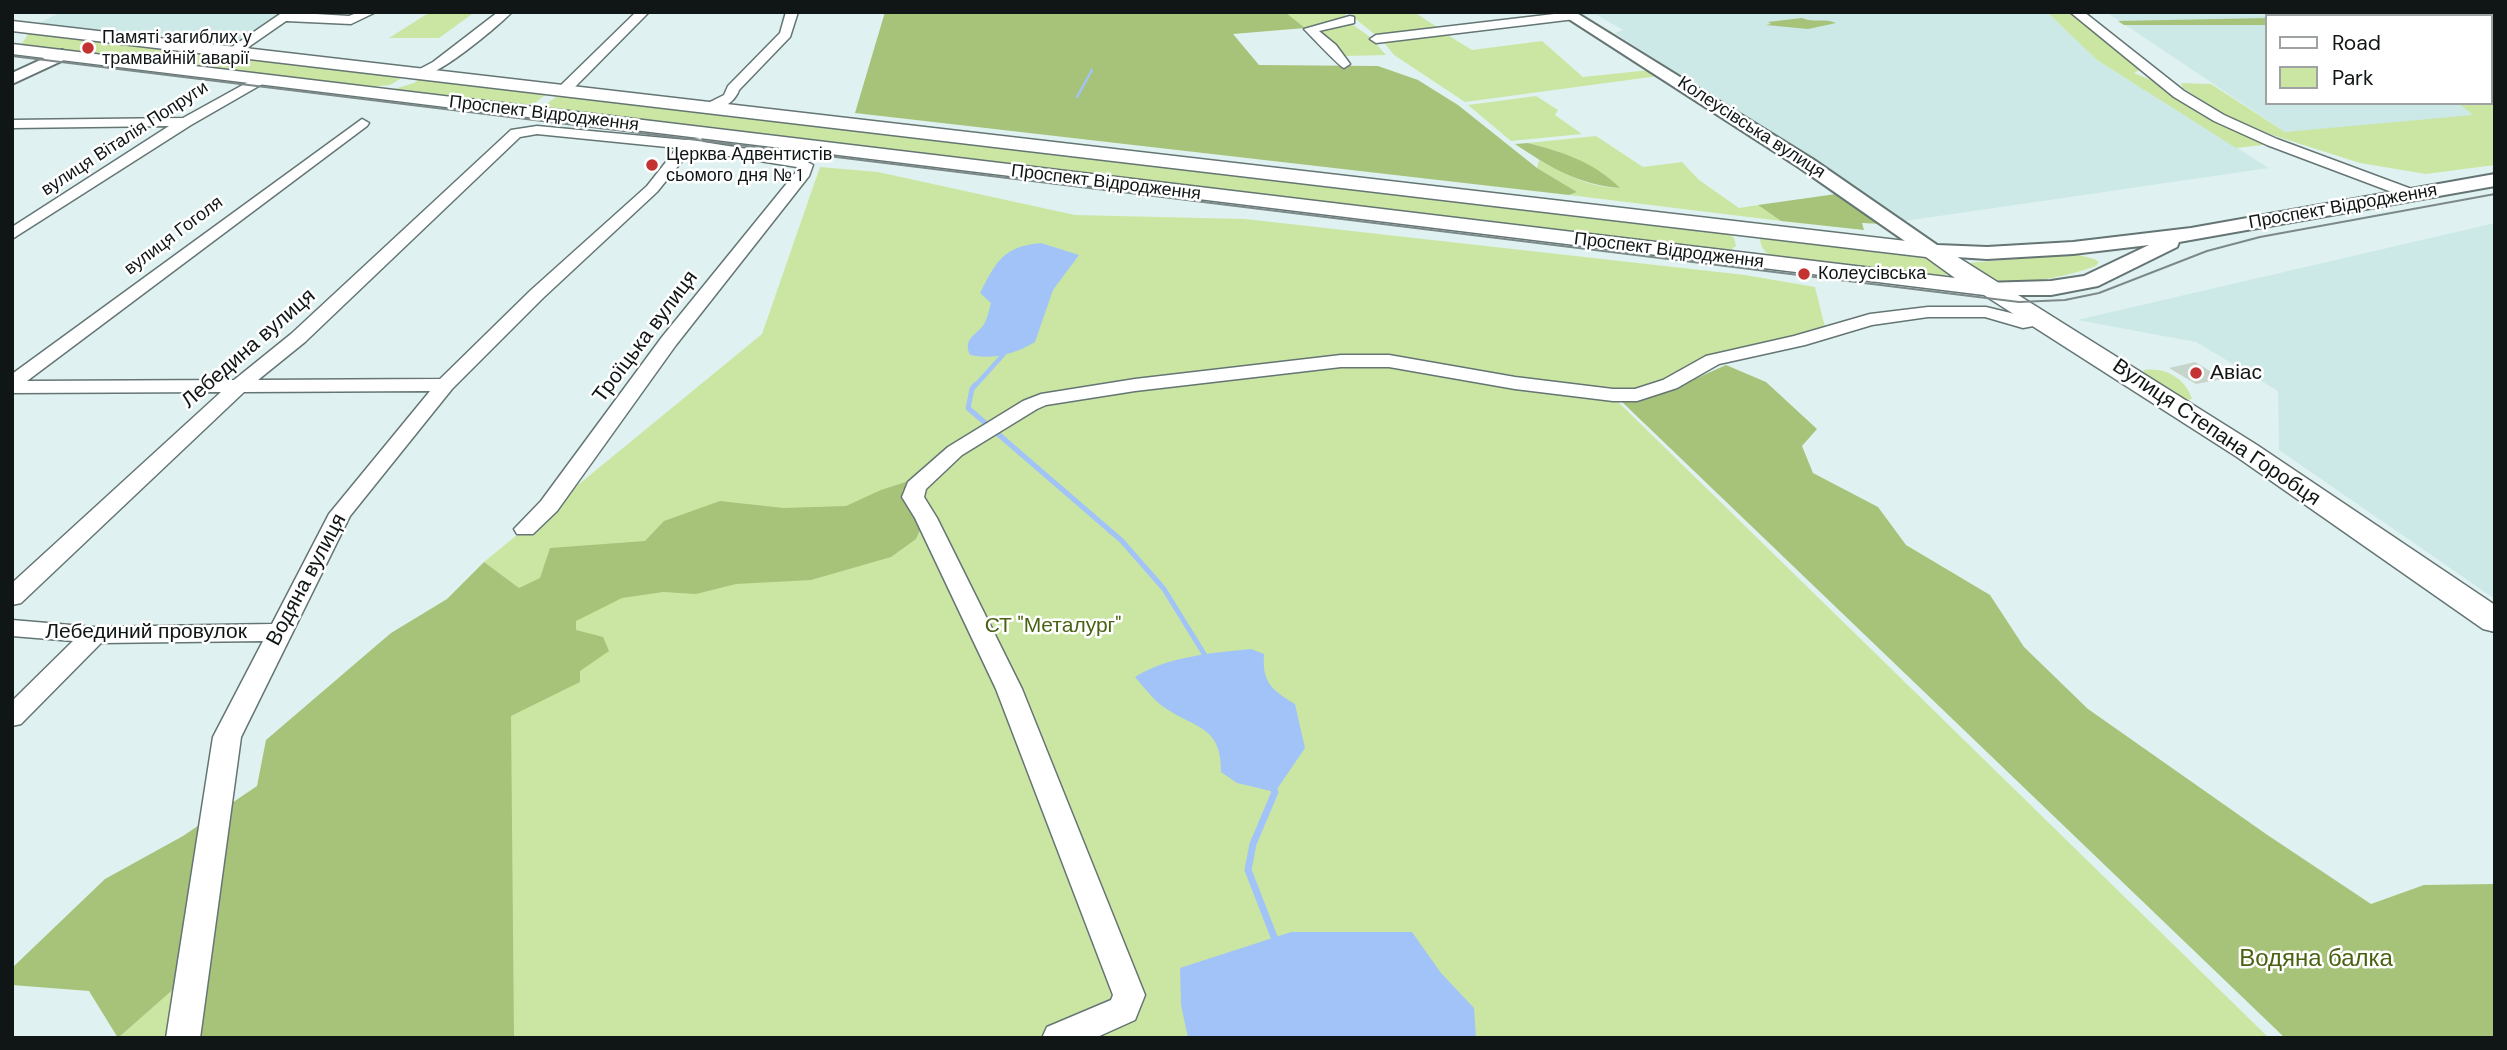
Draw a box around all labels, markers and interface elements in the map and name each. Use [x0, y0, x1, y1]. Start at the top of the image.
legend [2266, 14, 2493, 105]
place label: Памяті загиблих у трамвайній аварії [102, 27, 252, 70]
text: Road [2332, 29, 2381, 57]
marker: Памяті загиблих у трамвайній аварії [80, 40, 96, 56]
text: Park [2332, 64, 2373, 92]
street label: Колеусівська вулиця [1673, 72, 1829, 184]
street label: вулиця Віталія Попруги [38, 77, 212, 201]
street label: Проспект Відродження [448, 92, 640, 136]
place label: Церква Адвентистів сьомого дня № 1 [666, 144, 832, 186]
marker: Церква Адвентистів сьомого дня № 1 [644, 157, 660, 173]
street label: Проспект Відродження [1010, 161, 1202, 205]
street label: Проспект Відродження [2247, 180, 2439, 234]
street label: вулиця Гоголя [120, 192, 228, 280]
street label: Проспект Відродження [1573, 229, 1765, 273]
place label: Колеусівська [1818, 263, 1926, 285]
street label: Троїцька вулиця [588, 266, 704, 408]
marker: Колеусівська [1796, 266, 1812, 282]
street label: Лебедина вулиця [177, 284, 321, 414]
street label: Вулиця Степана Горобця [2107, 354, 2325, 512]
place label: Авіас [2210, 360, 2262, 386]
marker: Авіас [2188, 365, 2204, 381]
street label: Водяна вулиця [262, 510, 352, 650]
park label: СТ "Металург" [985, 613, 1121, 639]
street label: Лебединий провулок [45, 619, 247, 645]
park label: Водяна балка [2239, 946, 2393, 974]

